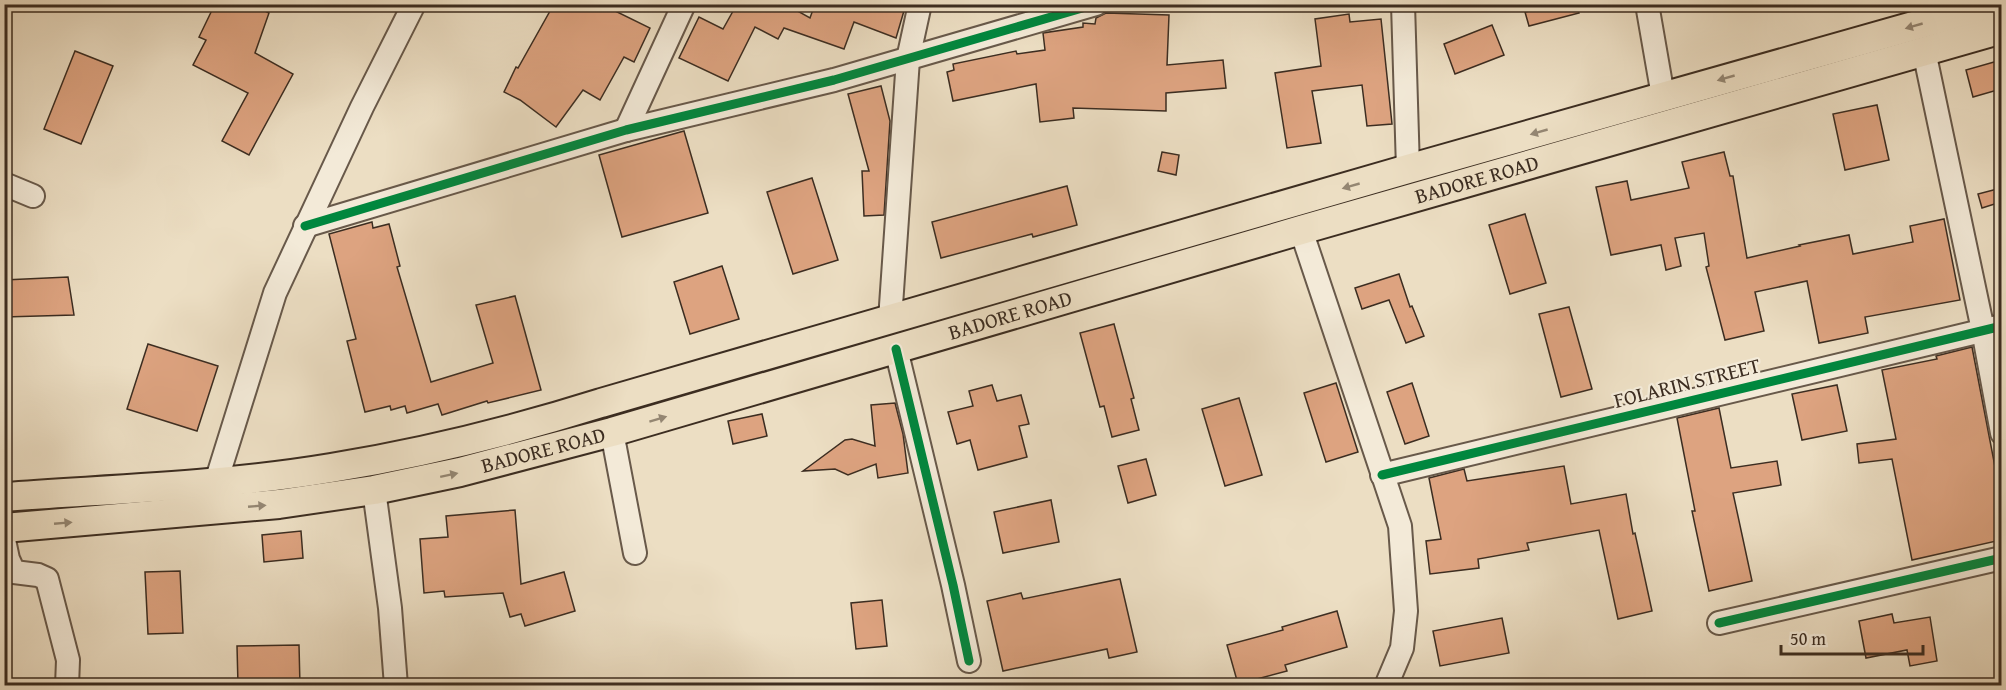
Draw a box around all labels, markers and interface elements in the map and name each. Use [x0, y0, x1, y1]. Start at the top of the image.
one-way arrow [1905, 22, 1923, 31]
one-way arrow [1717, 74, 1735, 84]
one-way arrow [1530, 128, 1548, 137]
street label: BADORE ROAD [1411, 147, 1542, 212]
one-way arrow [1342, 182, 1360, 191]
street label: BADORE ROAD [945, 282, 1075, 348]
street label: FOLARIN STREET [1610, 349, 1764, 416]
one-way arrow [649, 414, 667, 423]
street label: BADORE ROAD [478, 418, 609, 481]
one-way arrow [440, 469, 459, 479]
one-way arrow [248, 501, 267, 511]
one-way arrow [53, 518, 72, 528]
scale bar [1781, 618, 1924, 656]
text: 50 m [1790, 625, 1826, 652]

